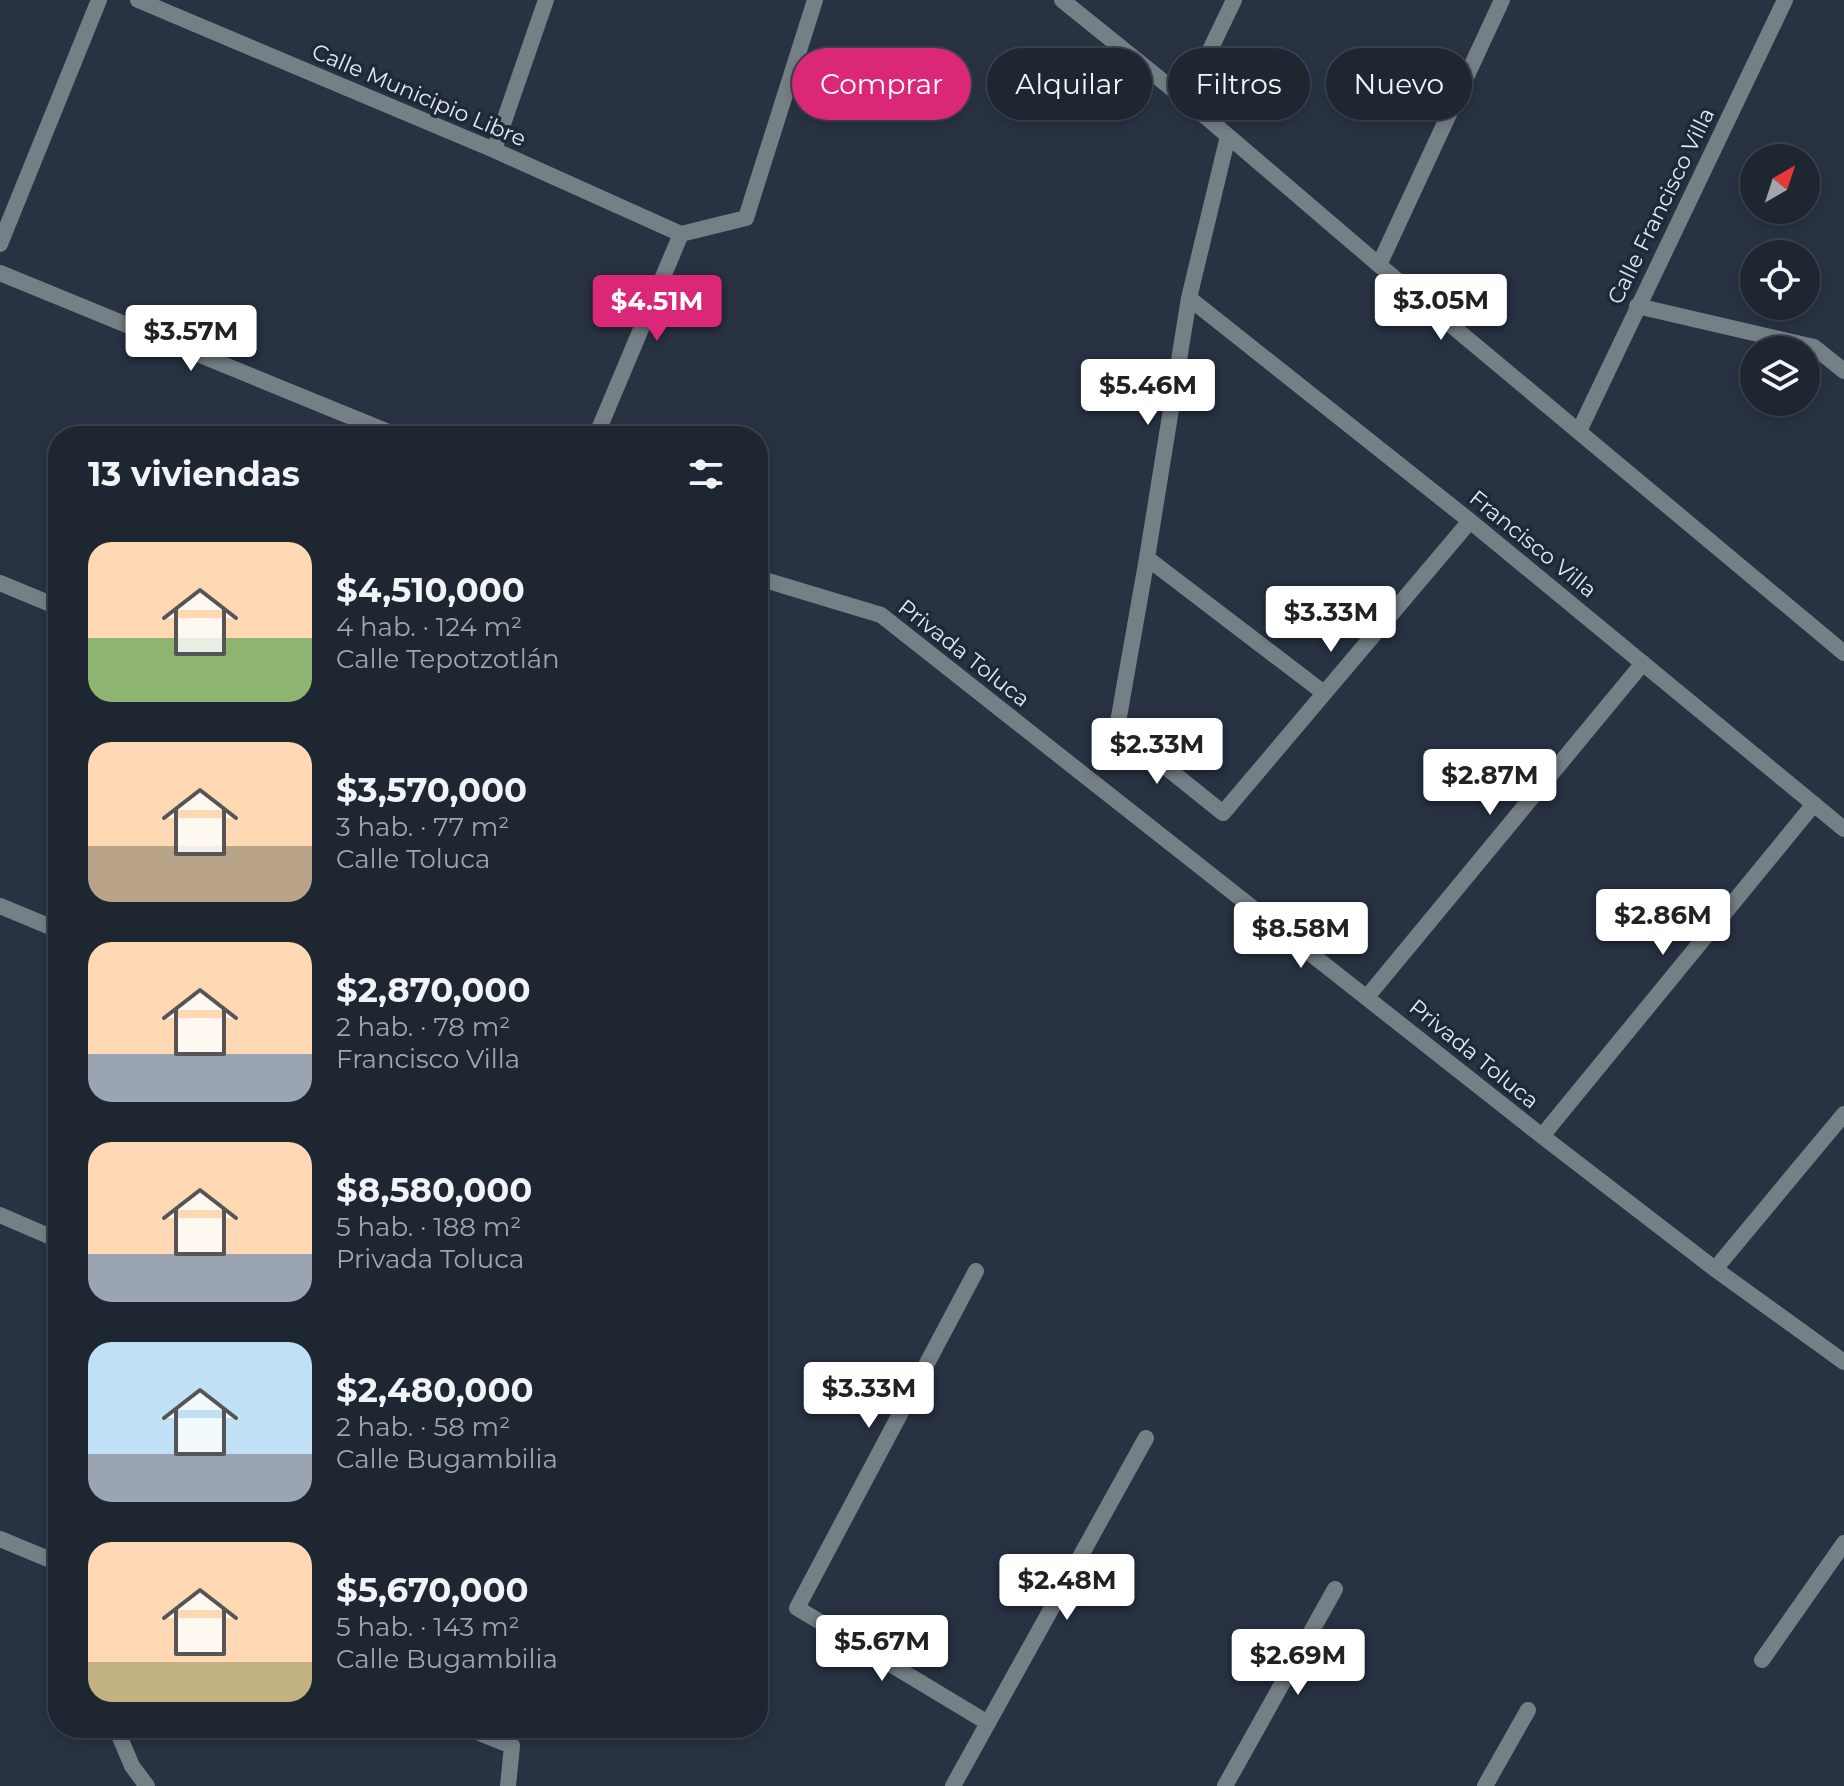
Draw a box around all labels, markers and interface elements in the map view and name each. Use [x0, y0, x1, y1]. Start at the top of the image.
street label: Calle Municipio Libre [308, 38, 530, 152]
chip: Comprar [792, 48, 971, 120]
chip: Alquilar [987, 48, 1152, 120]
chip: Filtros [1168, 48, 1310, 120]
chip: Nuevo [1326, 48, 1472, 120]
street label: Calle Francisco Villa [1602, 103, 1720, 309]
north arrow [1740, 144, 1820, 224]
map controls [1740, 144, 1820, 416]
button: locate [1740, 240, 1820, 320]
pin: $3.05M [1376, 274, 1506, 342]
pin: $4.51M [592, 275, 722, 343]
text: $3.05M [1393, 284, 1489, 316]
text: $4.51M [611, 285, 703, 317]
pin: $3.57M [126, 305, 256, 373]
text: $3.57M [144, 315, 238, 347]
button: layers [1740, 336, 1820, 416]
pin: $5.46M [1083, 359, 1213, 427]
text: $5.46M [1099, 369, 1197, 401]
icon: filters [684, 452, 728, 496]
text: 13 viviendas [88, 453, 300, 495]
street label: Francisco Villa [1464, 484, 1602, 604]
text: $4,510,000 [336, 569, 525, 611]
icon: home [152, 574, 248, 670]
pin: $3.33M [1266, 586, 1396, 654]
street label: Privada Toluca [893, 593, 1035, 713]
text: $3.33M [1284, 596, 1378, 628]
text: 4 hab. · 124 m² [336, 611, 522, 643]
text: Calle Tepotzotlán [336, 643, 560, 675]
pin: $2.33M [1092, 718, 1222, 786]
text: $2.33M [1110, 728, 1204, 760]
pin: $2.87M [1425, 749, 1555, 817]
text: $2.87M [1441, 759, 1539, 791]
text: $3,570,000 [336, 769, 527, 811]
icon: home [152, 774, 248, 870]
text: 3 hab. · 77 m² [336, 811, 510, 843]
text: Calle Toluca [336, 843, 490, 875]
pin: $2.86M [1598, 889, 1728, 957]
text: $2.86M [1614, 899, 1712, 931]
pin: $8.58M [1236, 902, 1366, 970]
text: $8.58M [1252, 912, 1350, 944]
text: $2,870,000 [336, 969, 531, 1011]
icon: home [152, 974, 248, 1070]
street label: Privada Toluca [1404, 993, 1544, 1115]
text: 2 hab. · 78 m² [336, 1011, 510, 1043]
text: Francisco Villa [336, 1043, 520, 1075]
text: $8,580,000 [336, 1169, 532, 1211]
icon: home [152, 1174, 248, 1270]
text: 5 hab. · 188 m² [336, 1211, 522, 1243]
text: Privada Toluca [336, 1243, 524, 1275]
pin: $3.33M [804, 1362, 934, 1430]
text: $2,480,000 [336, 1369, 534, 1411]
text: $3.33M [822, 1372, 916, 1404]
icon: home [152, 1374, 248, 1470]
text: 2 hab. · 58 m² [336, 1411, 510, 1443]
text: Calle Bugambilia [336, 1443, 558, 1475]
pin: $2.48M [1002, 1554, 1132, 1622]
text: $2.48M [1017, 1564, 1117, 1596]
text: $5,670,000 [336, 1569, 529, 1611]
icon: home [152, 1574, 248, 1670]
text: 5 hab. · 143 m² [336, 1611, 520, 1643]
pin: $5.67M [817, 1615, 947, 1683]
text: $5.67M [834, 1625, 930, 1657]
pin: $2.69M [1233, 1629, 1363, 1697]
text: $2.69M [1250, 1639, 1346, 1671]
text: Calle Bugambilia [336, 1643, 558, 1675]

